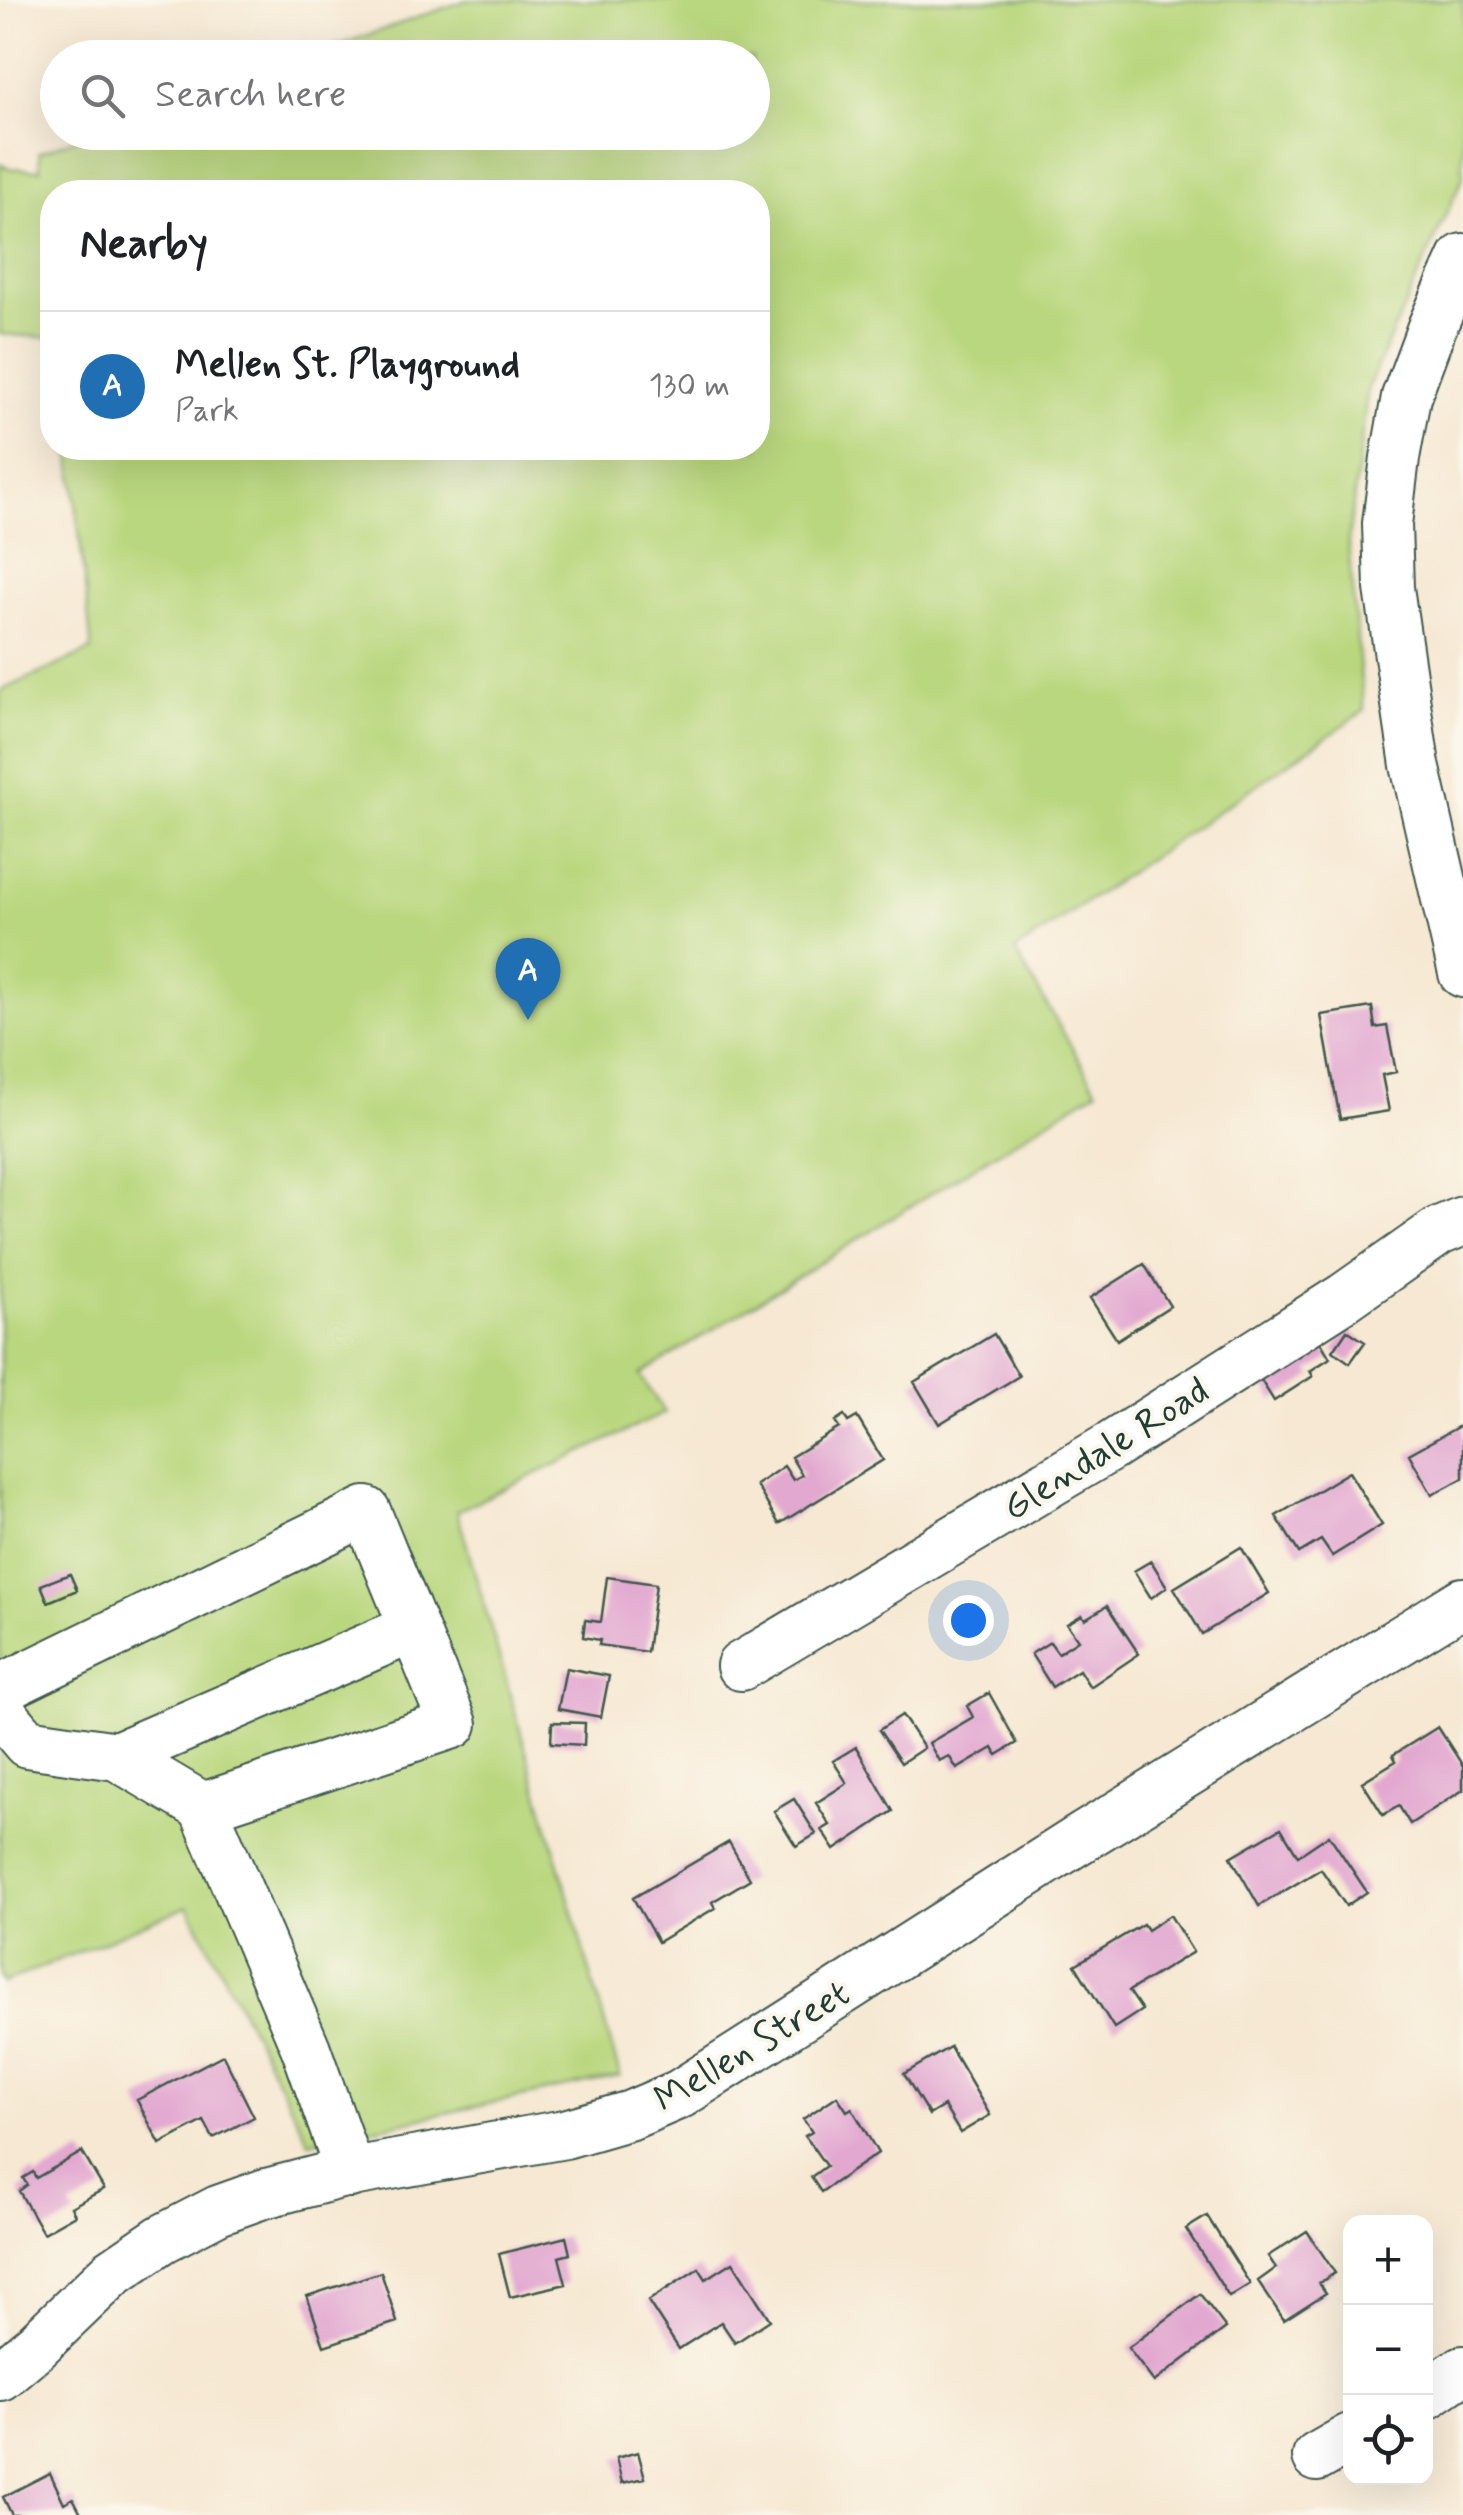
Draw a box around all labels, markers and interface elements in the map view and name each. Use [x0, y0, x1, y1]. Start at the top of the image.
search box [40, 40, 770, 150]
icon: search [75, 68, 130, 123]
text: Search here [155, 71, 346, 120]
text: Nearby [80, 218, 208, 273]
text: Mellen St. Playground [175, 341, 520, 390]
text: A [102, 365, 123, 407]
text: 130 m [649, 365, 730, 407]
text: Park [175, 390, 239, 432]
pin: A [496, 938, 560, 1020]
street label: Glendale Road [994, 1367, 1219, 1533]
your location [943, 1595, 994, 1646]
street label: Mellen Street [646, 1970, 859, 2125]
map controls [1343, 2215, 1433, 2485]
button: + [1343, 2215, 1433, 2305]
button: − [1343, 2305, 1433, 2395]
button: locate [1343, 2395, 1433, 2485]

